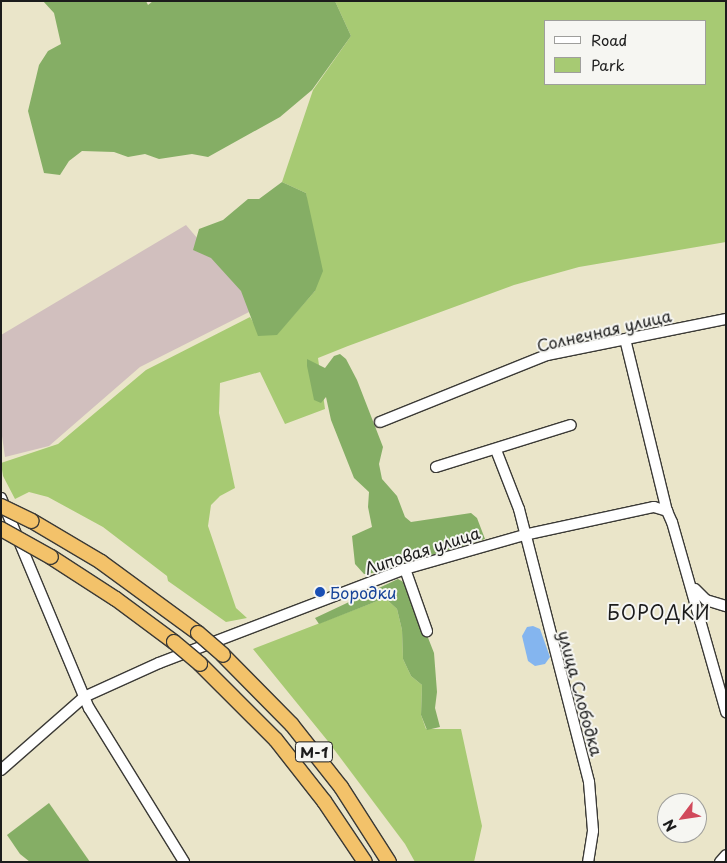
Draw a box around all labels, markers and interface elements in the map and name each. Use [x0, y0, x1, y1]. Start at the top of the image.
legend [544, 20, 707, 85]
text: Road [591, 28, 627, 51]
text: Park [591, 53, 625, 76]
street label: Солнечная улица [534, 305, 674, 355]
street label: Липовая улица [362, 522, 482, 578]
place label: Бородки [330, 582, 396, 602]
marker: Бородки [314, 586, 326, 598]
district label: БОРОДКИ [606, 602, 712, 624]
street label: улица Слободка [555, 628, 607, 758]
road number: М-1 [294, 740, 334, 764]
north arrow [657, 793, 707, 843]
text: N [658, 815, 681, 836]

